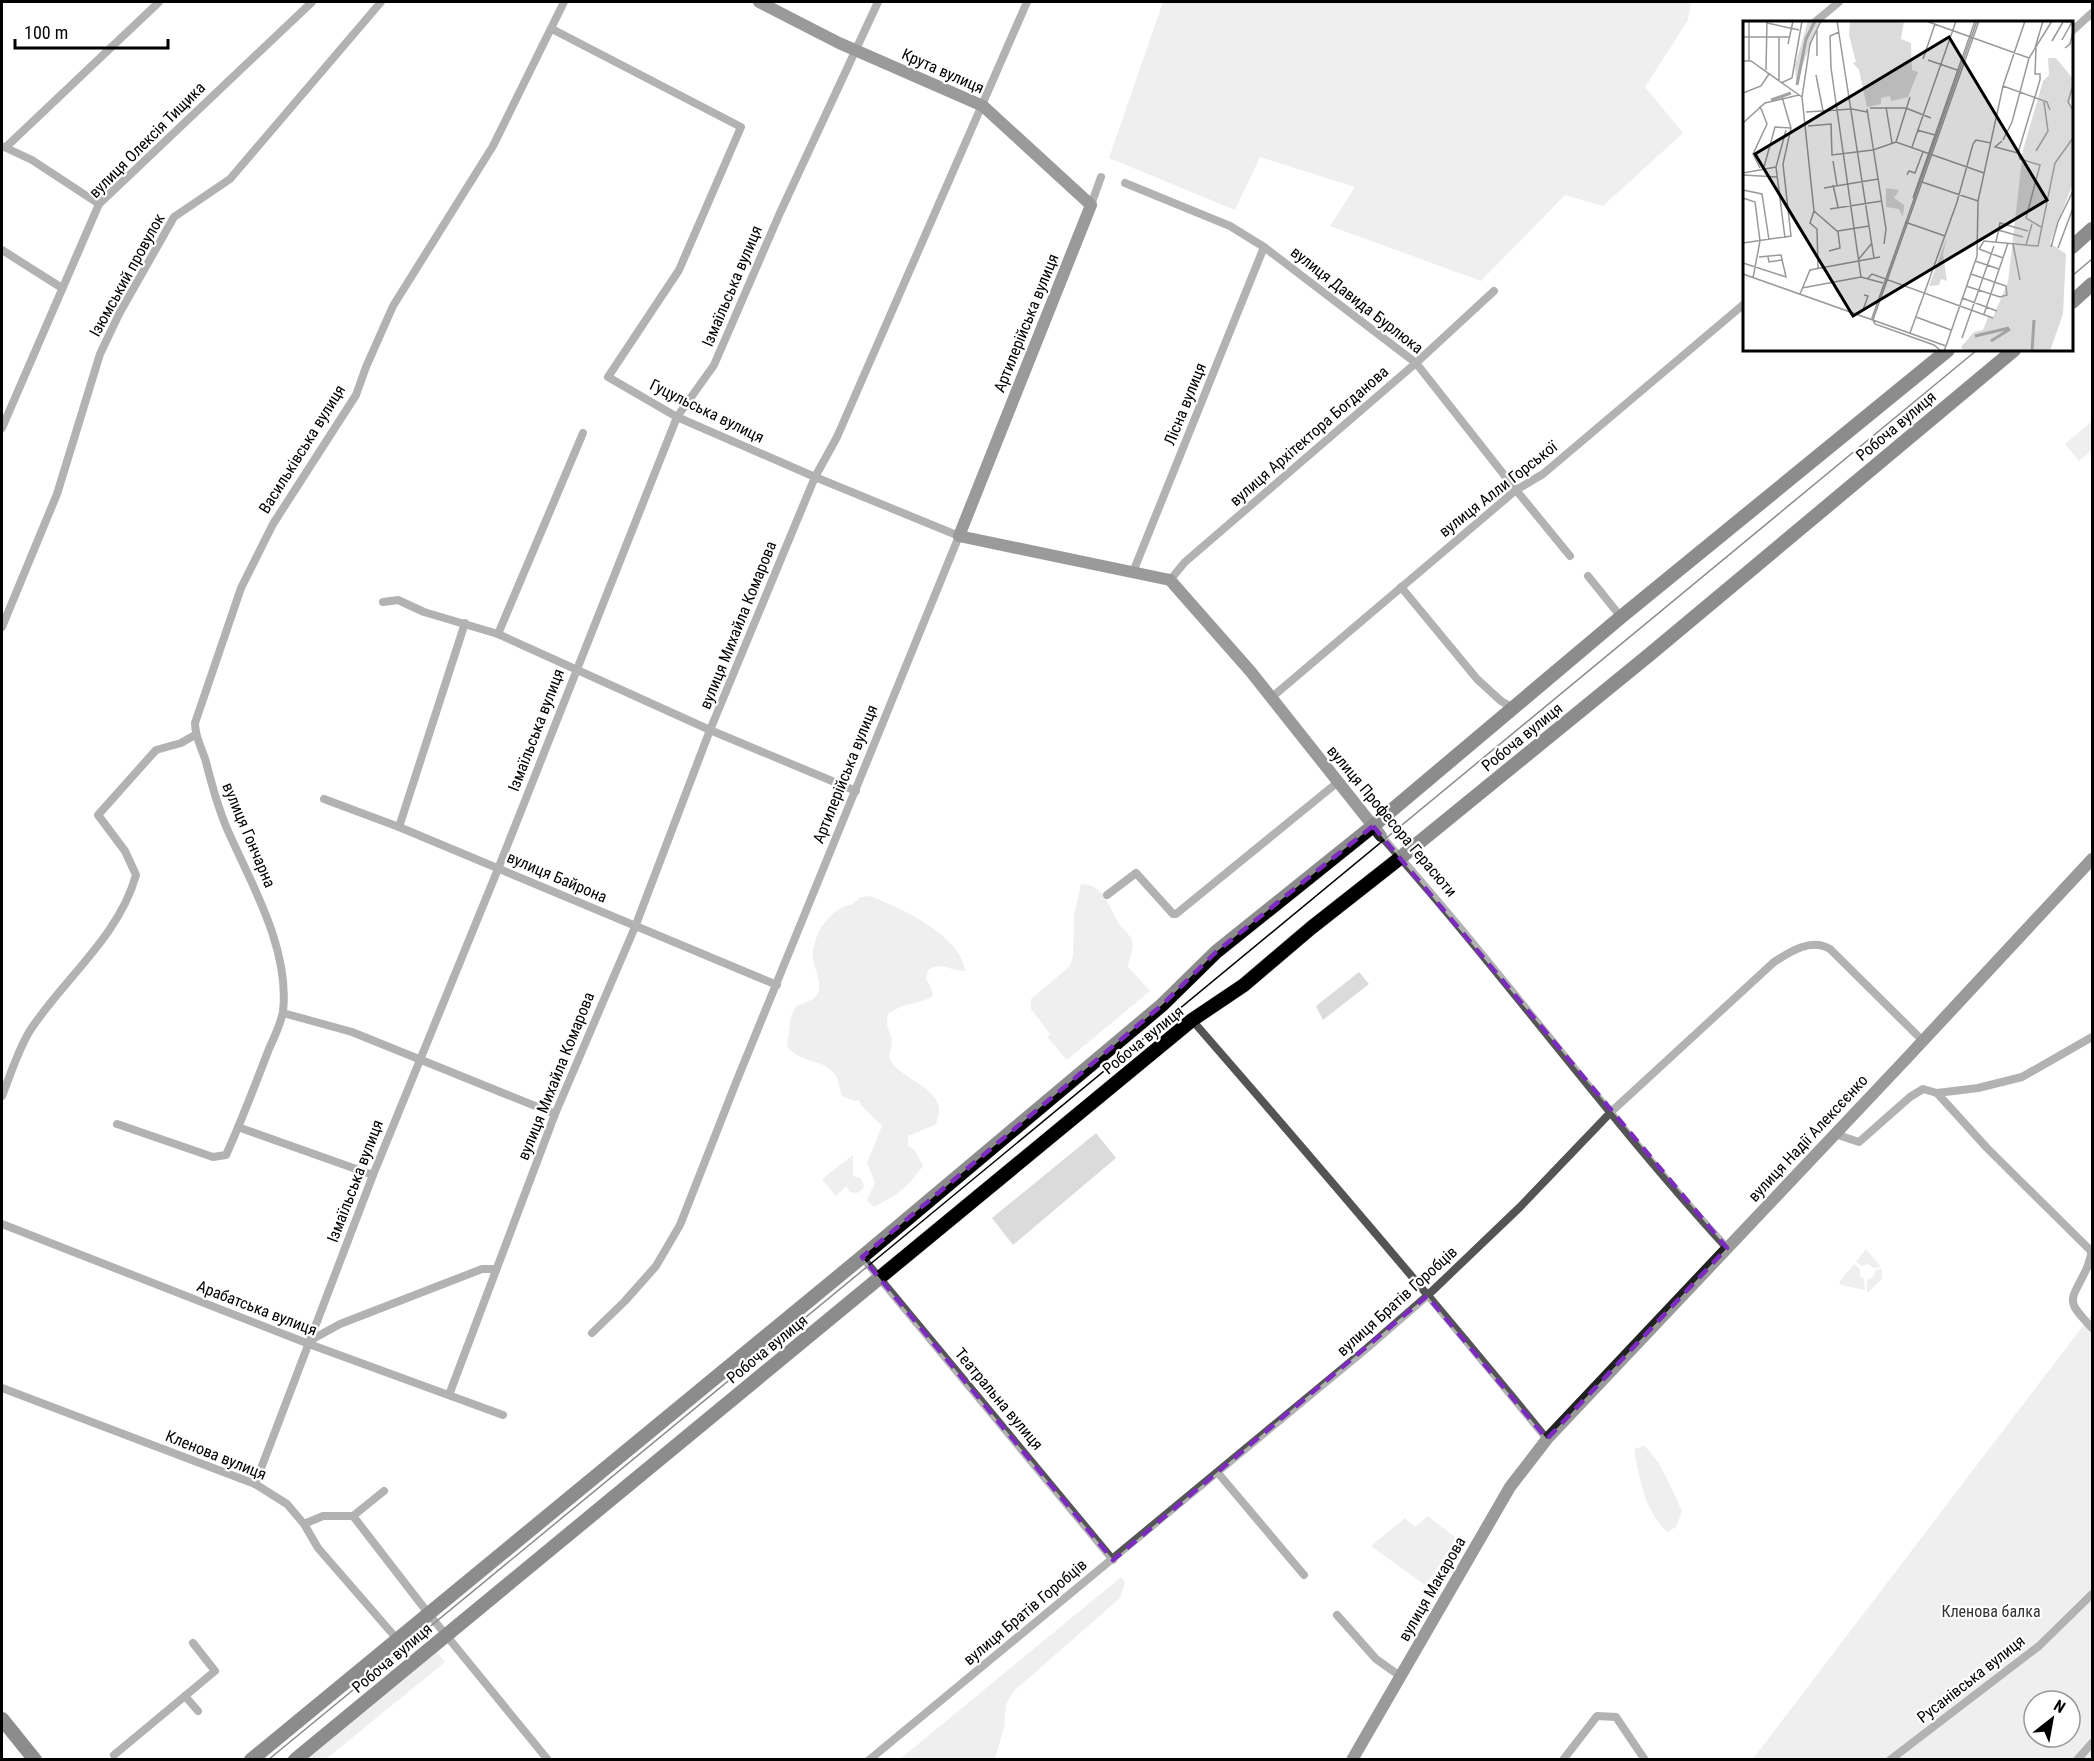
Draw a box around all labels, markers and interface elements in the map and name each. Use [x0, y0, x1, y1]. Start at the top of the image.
scale bar [15, 12, 168, 50]
inset map [1743, 21, 2073, 351]
text: 100 m [24, 22, 68, 43]
street label: Крута вулиця [899, 44, 987, 98]
street label: вулиця Олексія Тищика [85, 78, 209, 202]
street label: Ізюмський провулок [85, 210, 169, 340]
street label: Ізмаїльська вулиця [698, 223, 766, 349]
street label: вулиця Давида Бурлюка [1287, 242, 1427, 358]
street label: Артилерійська вулиця [990, 251, 1062, 395]
street label: Лісна вулиця [1160, 360, 1210, 448]
street label: вулиця Архітектора Богданова [1226, 362, 1392, 510]
street label: Гуцульська вулиця [647, 375, 767, 447]
street label: Васильківська вулиця [255, 381, 349, 517]
street label: Робоча вулиця [1852, 387, 1940, 465]
street label: вулиця Алли Горської [1435, 436, 1562, 541]
street label: вулиця Михайла Комарова [696, 538, 780, 712]
street label: Ізмаїльська вулиця [504, 666, 568, 794]
street label: Робоча вулиця [1478, 699, 1566, 775]
street label: Артилерійська вулиця [809, 702, 881, 846]
street label: вулиця Професора Герасюти [1323, 742, 1461, 900]
street label: вулиця Гончарна [218, 780, 280, 890]
street label: вулиця Байрона [504, 847, 610, 907]
street label: вулиця Михайла Комарова [514, 989, 598, 1163]
street label: Робоча вулиця [1099, 1002, 1187, 1078]
street label: вулиця Надії Алексєєнко [1744, 1071, 1872, 1205]
street label: Ізмаїльська вулиця [323, 1117, 387, 1245]
street label: вулиця Братів Горобців [1333, 1242, 1461, 1360]
street label: Арабатська вулиця [194, 1276, 320, 1340]
street label: Робоча вулиця [723, 1311, 811, 1387]
street label: Театральна вулиця [951, 1344, 1047, 1454]
street label: Кленова вулиця [163, 1426, 269, 1484]
street label: вулиця Макарова [1394, 1533, 1470, 1645]
street label: вулиця Братів Горобців [960, 1555, 1090, 1669]
park label: Кленова балка [1941, 1602, 2041, 1621]
street label: Робоча вулиця [348, 1619, 436, 1697]
street label: Русанівська вулиця [1913, 1631, 2029, 1727]
north arrow [2022, 1689, 2082, 1749]
text: N [2050, 1696, 2069, 1717]

